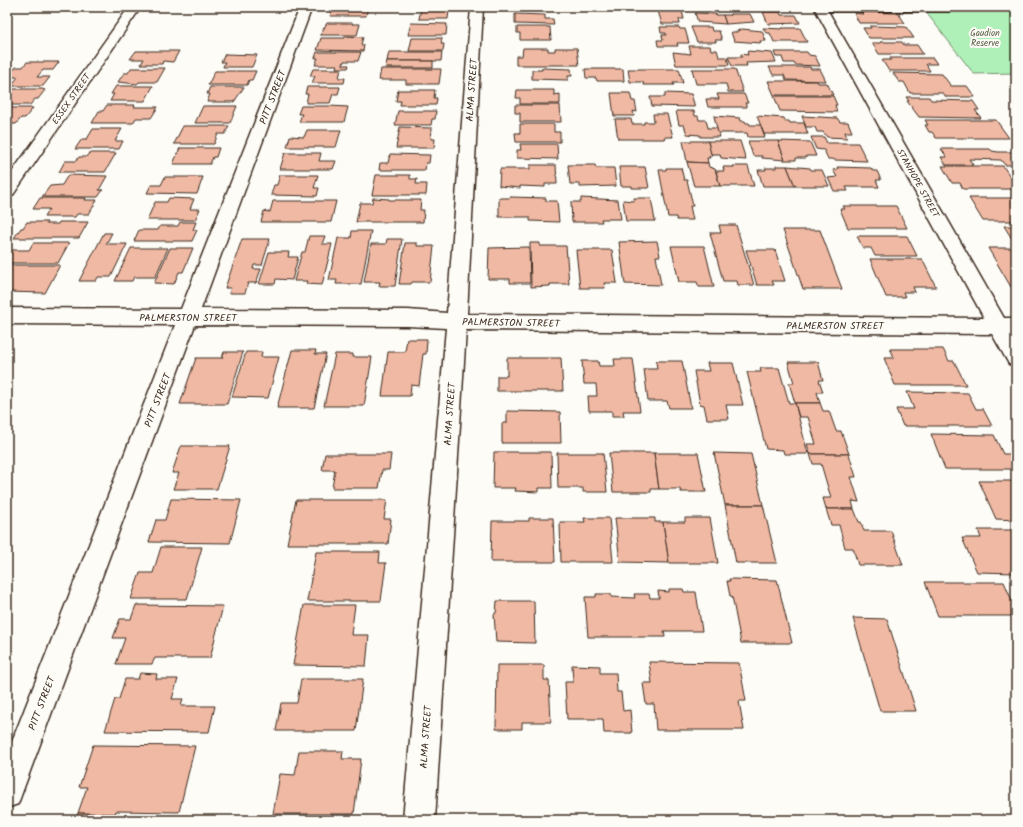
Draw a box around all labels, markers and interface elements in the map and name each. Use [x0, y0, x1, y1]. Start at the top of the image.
park label: Gaudion Reserve [970, 26, 1000, 51]
street label: ALMA STREET [462, 56, 482, 122]
street label: PITT STREET [255, 66, 291, 127]
street label: ESSEX STREET [48, 70, 95, 128]
street label: STANHOPE STREET [892, 146, 943, 221]
street label: PALMERSTON STREET [139, 310, 238, 326]
street label: PALMERSTON STREET [462, 314, 562, 332]
street label: PALMERSTON STREET [786, 318, 885, 334]
street label: PITT STREET [140, 369, 176, 430]
street label: ALMA STREET [440, 380, 460, 446]
street label: PITT STREET [24, 672, 60, 733]
street label: ALMA STREET [416, 703, 436, 769]

